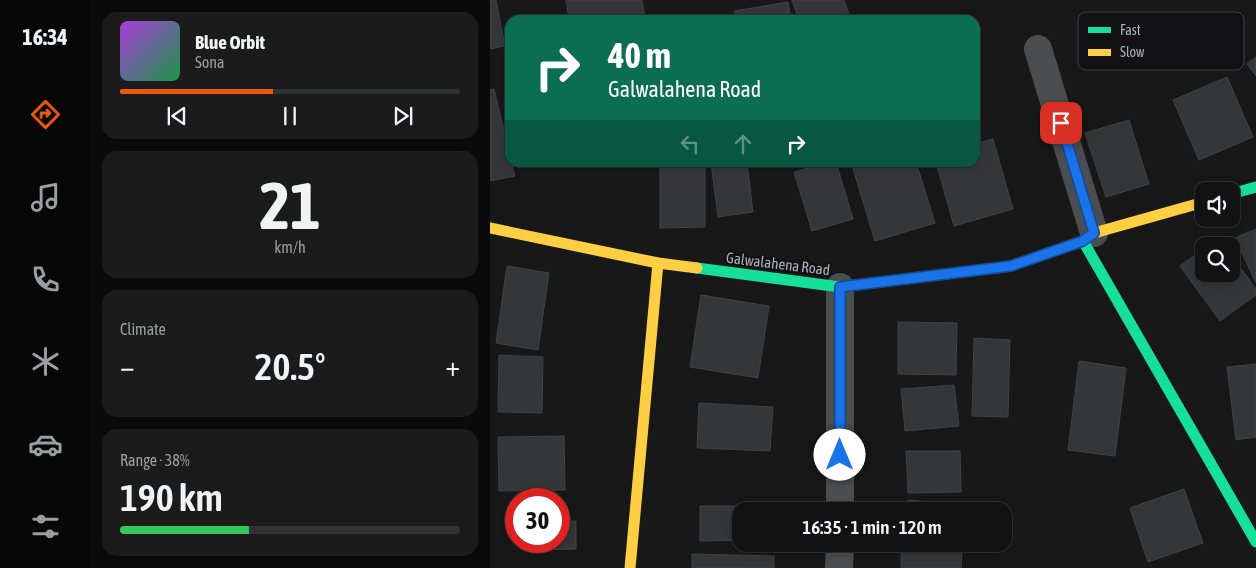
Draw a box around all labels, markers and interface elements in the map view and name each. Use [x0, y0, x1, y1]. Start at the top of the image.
legend [1078, 12, 1244, 70]
text: Fast [1120, 22, 1141, 38]
text: 16:34 [22, 24, 68, 50]
text: Blue Orbit [195, 31, 265, 53]
icon: right [525, 35, 590, 100]
text: 40 m [608, 35, 671, 75]
text: Slow [1120, 44, 1145, 60]
text: Sona [195, 53, 224, 71]
text: Galwalahena Road [608, 76, 761, 102]
icon: directions [28, 97, 63, 132]
icon: previous [163, 102, 191, 130]
icon: pause [276, 102, 304, 130]
icon: next [389, 102, 417, 130]
pin [1040, 102, 1082, 144]
icon: arrive [1047, 109, 1075, 137]
icon: left [676, 130, 704, 158]
icon: ahead [729, 130, 757, 158]
icon: right [782, 130, 810, 158]
text: 21 [259, 168, 321, 243]
icon: music [28, 180, 63, 215]
map controls [1195, 182, 1240, 282]
button: sound [1195, 182, 1240, 227]
button: search [1195, 237, 1240, 282]
text: km/h [274, 238, 306, 256]
street label: Galwalahena Road [725, 249, 831, 278]
icon: phone [28, 262, 63, 297]
text: Climate [120, 320, 166, 338]
icon: climate [28, 344, 63, 379]
text: 20.5° [255, 345, 325, 388]
text: − [120, 350, 135, 382]
text: + [445, 350, 460, 382]
icon: car [28, 427, 63, 462]
position arrow [813, 428, 865, 480]
text: Range · 38% [120, 451, 190, 469]
text: 190 km [120, 476, 223, 519]
speed limit sign: 30 [505, 488, 570, 553]
icon: filters [28, 509, 63, 544]
text: 16:35 · 1 min · 120 m [802, 516, 942, 538]

